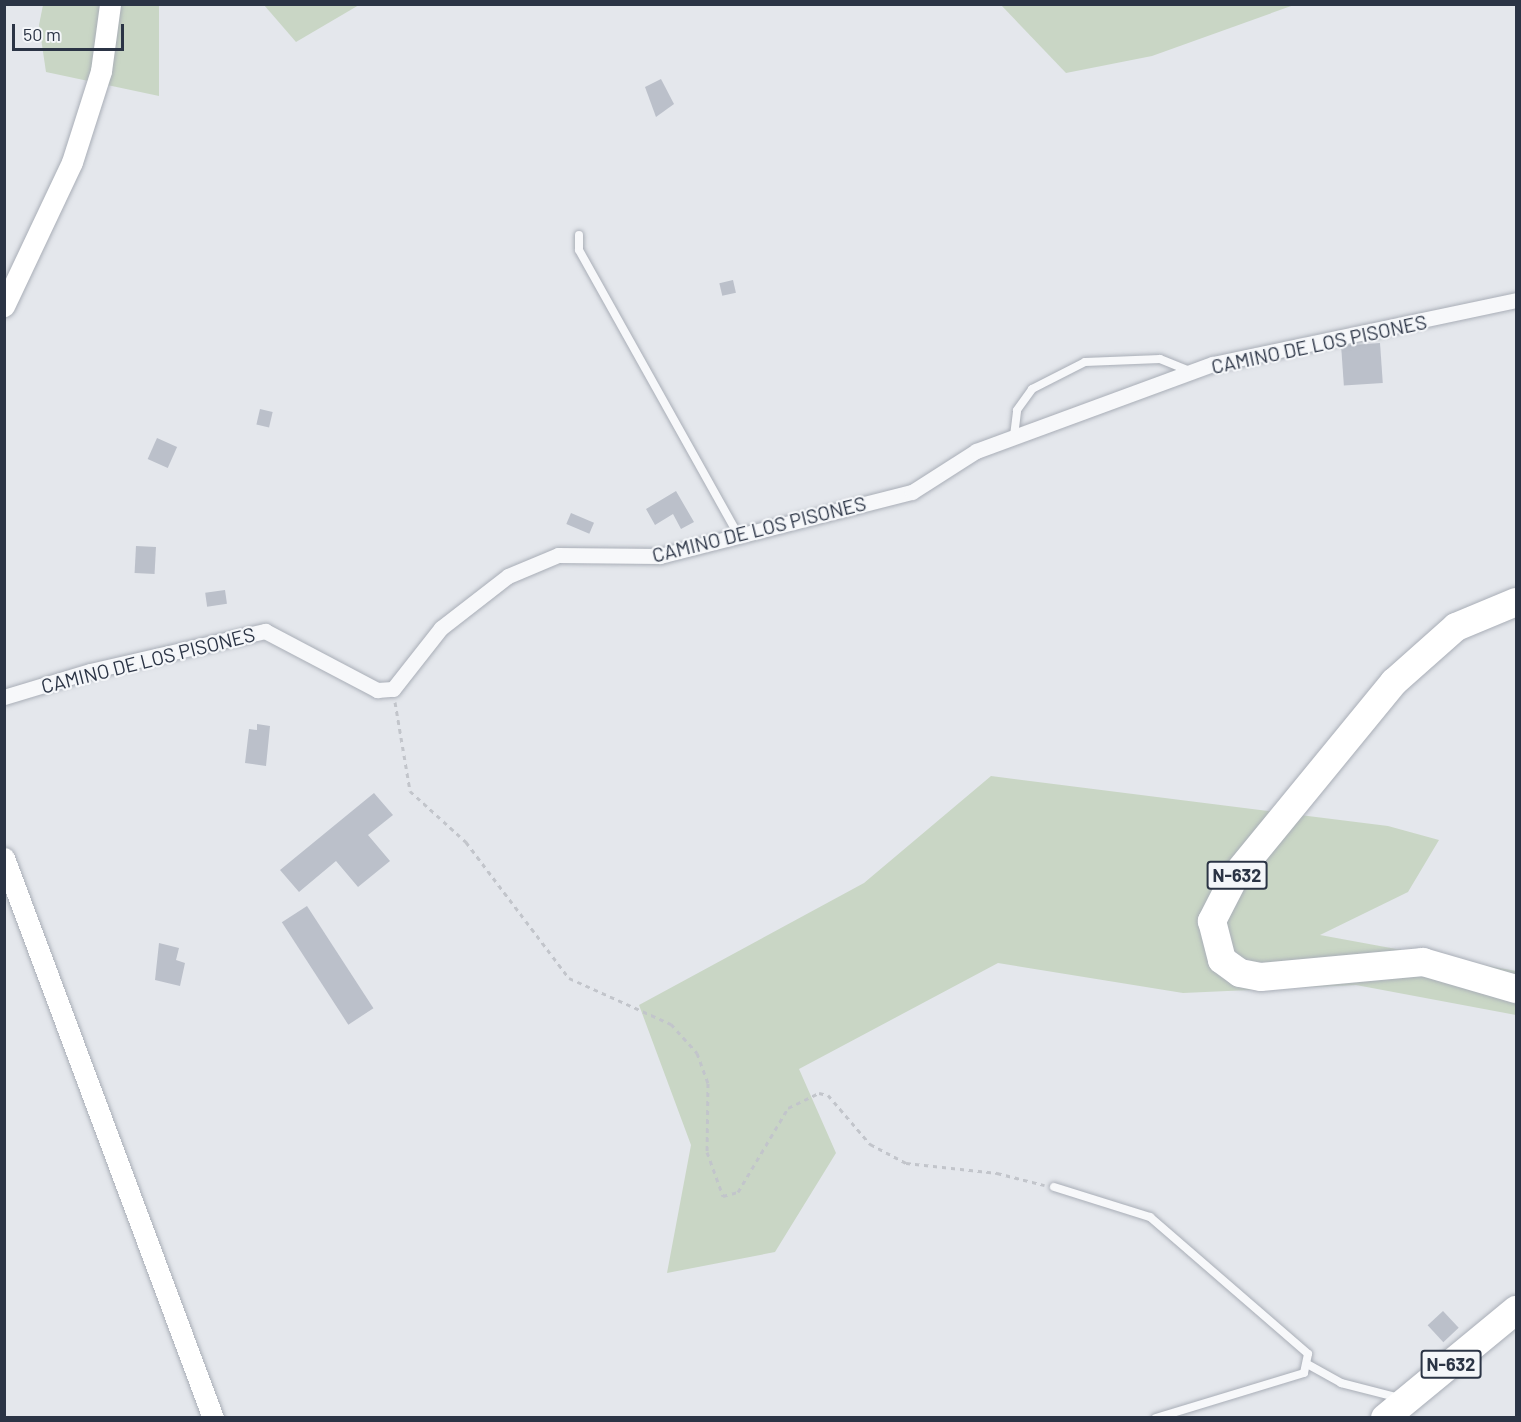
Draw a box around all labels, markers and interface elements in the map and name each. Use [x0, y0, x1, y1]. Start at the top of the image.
scale bar [15, 12, 128, 50]
text: 50 m [23, 23, 61, 45]
street label: CAMINO DE LOS PISONES [1209, 309, 1429, 379]
street label: CAMINO DE LOS PISONES [649, 491, 869, 567]
street label: CAMINO DE LOS PISONES [38, 622, 258, 698]
road number: N-632 [1206, 860, 1268, 890]
road number: N-632 [1420, 1349, 1482, 1379]

